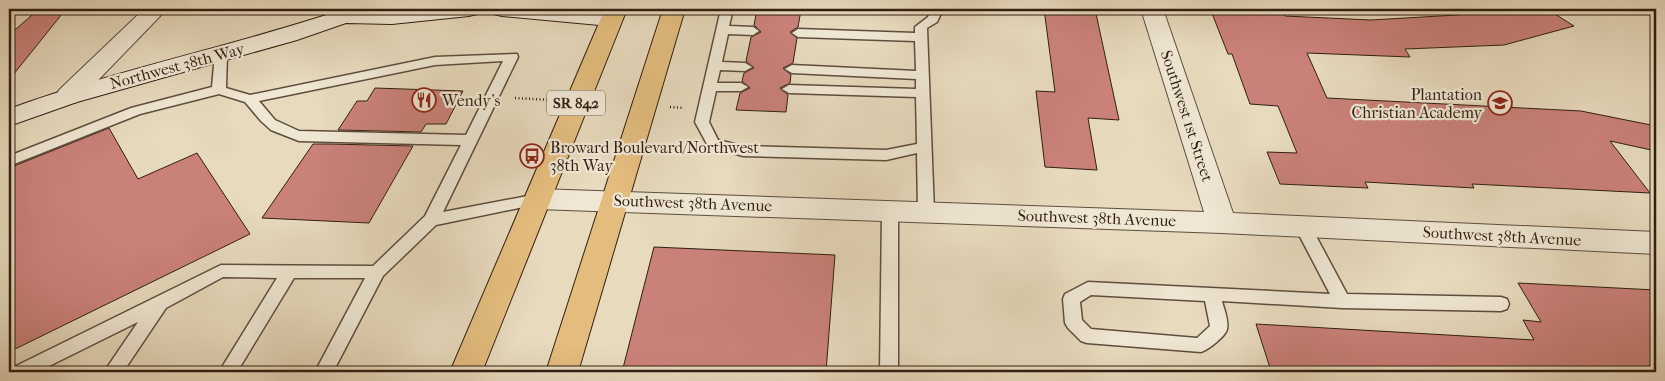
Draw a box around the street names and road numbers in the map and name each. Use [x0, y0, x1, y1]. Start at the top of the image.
street label: Northwest 38th Way [108, 39, 247, 93]
street label: Southwest 1st Street [1157, 48, 1217, 184]
road number: SR 842 [547, 90, 605, 116]
street label: Southwest 38th Avenue [613, 191, 773, 215]
street label: Southwest 38th Avenue [1017, 206, 1177, 230]
street label: Southwest 38th Avenue [1422, 222, 1582, 250]

